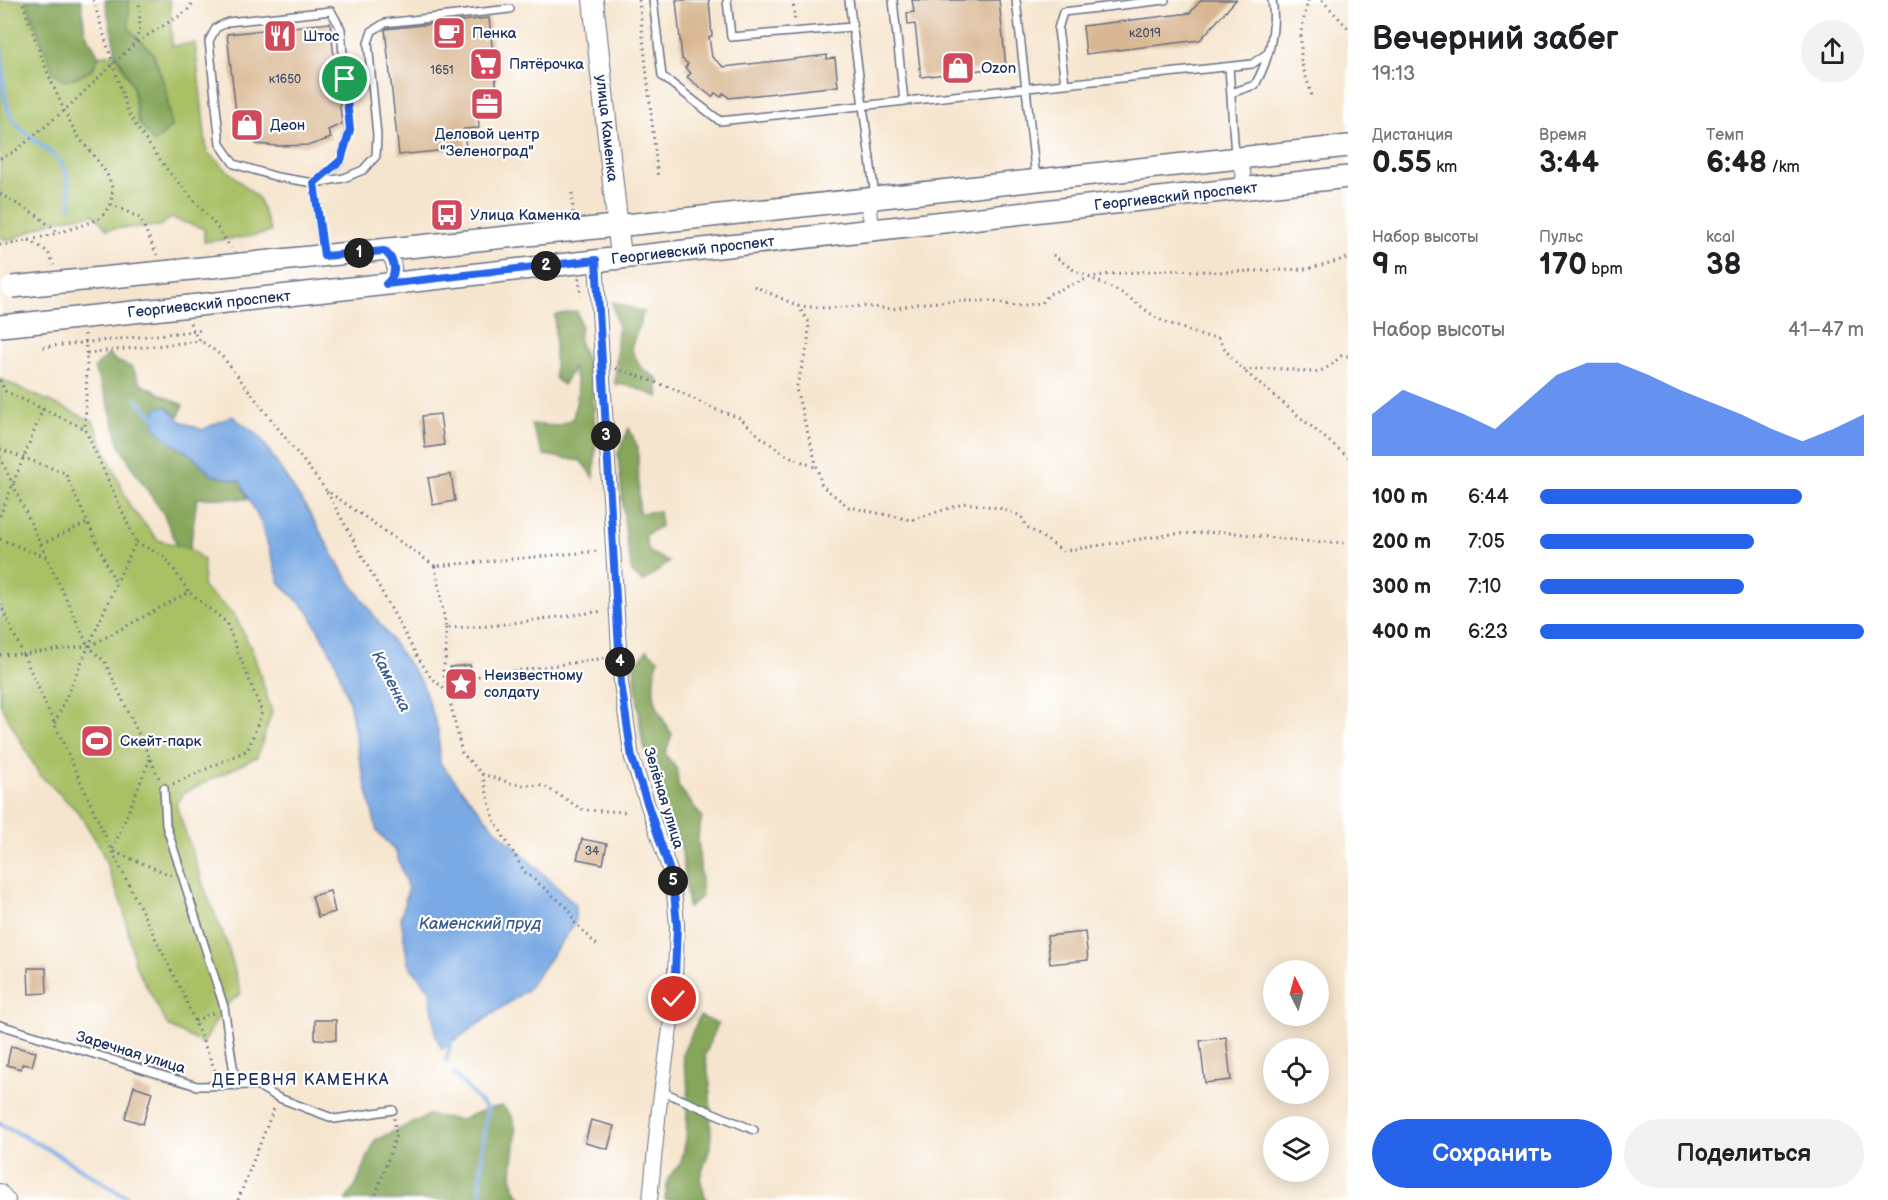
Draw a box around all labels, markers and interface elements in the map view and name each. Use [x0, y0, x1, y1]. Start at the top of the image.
cafe icon: Пенка [431, 15, 467, 51]
restaurant icon: Штос [262, 18, 298, 54]
text: Вечерний забег [1372, 19, 1619, 59]
button: share [1801, 20, 1864, 83]
place label: Пенка [472, 24, 517, 43]
house number: к2019 [1129, 26, 1161, 41]
place label: Штос [303, 27, 340, 46]
supermarket icon: Пятёрочка [468, 46, 504, 82]
shop icon: Ozon [940, 50, 976, 86]
pin [319, 53, 370, 104]
place label: Пятёрочка [509, 55, 584, 74]
place label: Ozon [981, 59, 1016, 78]
icon: arrive [328, 62, 361, 95]
text: 19:13 [1372, 62, 1415, 86]
house number: 1651 [430, 63, 454, 78]
house number: к1650 [269, 72, 301, 87]
street label: улица Каменка [591, 74, 622, 183]
office icon: Деловой центр "Зеленоград" [469, 86, 505, 122]
shop icon: Деон [229, 107, 265, 143]
place label: Деон [270, 116, 305, 135]
place label: Деловой центр "Зеленоград" [435, 125, 540, 161]
text: Дистанция [1372, 126, 1453, 145]
text: Время [1539, 126, 1587, 145]
text: Темп [1706, 126, 1744, 145]
text: 0.55 [1372, 145, 1432, 181]
text: 3:44 [1539, 145, 1599, 181]
text: 6:48 [1706, 145, 1767, 181]
text: km [1432, 158, 1457, 177]
text: /km [1767, 158, 1800, 177]
street label: Георгиевский проспект [1093, 178, 1259, 215]
bus stop icon: Улица Каменка [429, 197, 465, 233]
place label: Улица Каменка [470, 206, 580, 225]
text: Набор высоты [1372, 228, 1479, 247]
text: Пульс [1539, 228, 1583, 247]
text: kcal [1706, 228, 1735, 247]
street label: Георгиевский проспект [610, 232, 776, 269]
pin: 1 [344, 238, 374, 268]
text: 1 [356, 243, 362, 262]
text: 9 [1372, 247, 1390, 283]
text: 170 [1539, 247, 1587, 283]
text: 38 [1706, 247, 1742, 283]
pin: 2 [531, 251, 561, 281]
text: 2 [541, 256, 551, 275]
text: m [1390, 260, 1407, 279]
text: bpm [1587, 260, 1623, 279]
street label: Георгиевский проспект [126, 286, 292, 323]
text: Набор высоты [1372, 318, 1505, 342]
text: 41–47 m [1788, 318, 1864, 342]
pin: 3 [591, 421, 621, 451]
text: 3 [601, 426, 611, 445]
text: 100 m [1372, 485, 1428, 509]
text: 6:44 [1468, 485, 1509, 509]
text: 200 m [1372, 530, 1431, 554]
text: 7:05 [1468, 530, 1505, 554]
text: 300 m [1372, 575, 1431, 599]
text: 7:10 [1468, 575, 1501, 599]
text: 400 m [1372, 620, 1431, 644]
text: 6:23 [1468, 620, 1508, 644]
pin: 4 [605, 647, 635, 677]
water label: Каменка [367, 648, 414, 716]
text: 4 [615, 652, 625, 671]
place icon: Неизвестному солдату [443, 666, 479, 702]
place label: Неизвестному солдату [484, 666, 583, 702]
sports icon: Скейт-парк [79, 723, 115, 759]
place label: Скейт-парк [120, 732, 202, 751]
street label: Зелёная улица [639, 745, 688, 851]
house number: 34 [585, 844, 600, 859]
pin: 5 [658, 866, 688, 896]
text: 5 [668, 871, 678, 890]
water label: Каменский пруд [419, 915, 541, 934]
north arrow [1263, 960, 1329, 1026]
map controls [1263, 960, 1329, 1182]
pin [648, 973, 699, 1024]
icon: check [657, 982, 690, 1015]
street label: Заречная улица [74, 1027, 188, 1078]
button: locate [1263, 1038, 1329, 1104]
district label: ДЕРЕВНЯ КАМЕНКА [212, 1071, 390, 1090]
button: layers [1263, 1116, 1329, 1182]
button: Сохранить [1372, 1119, 1612, 1188]
button: Поделиться [1624, 1119, 1864, 1188]

